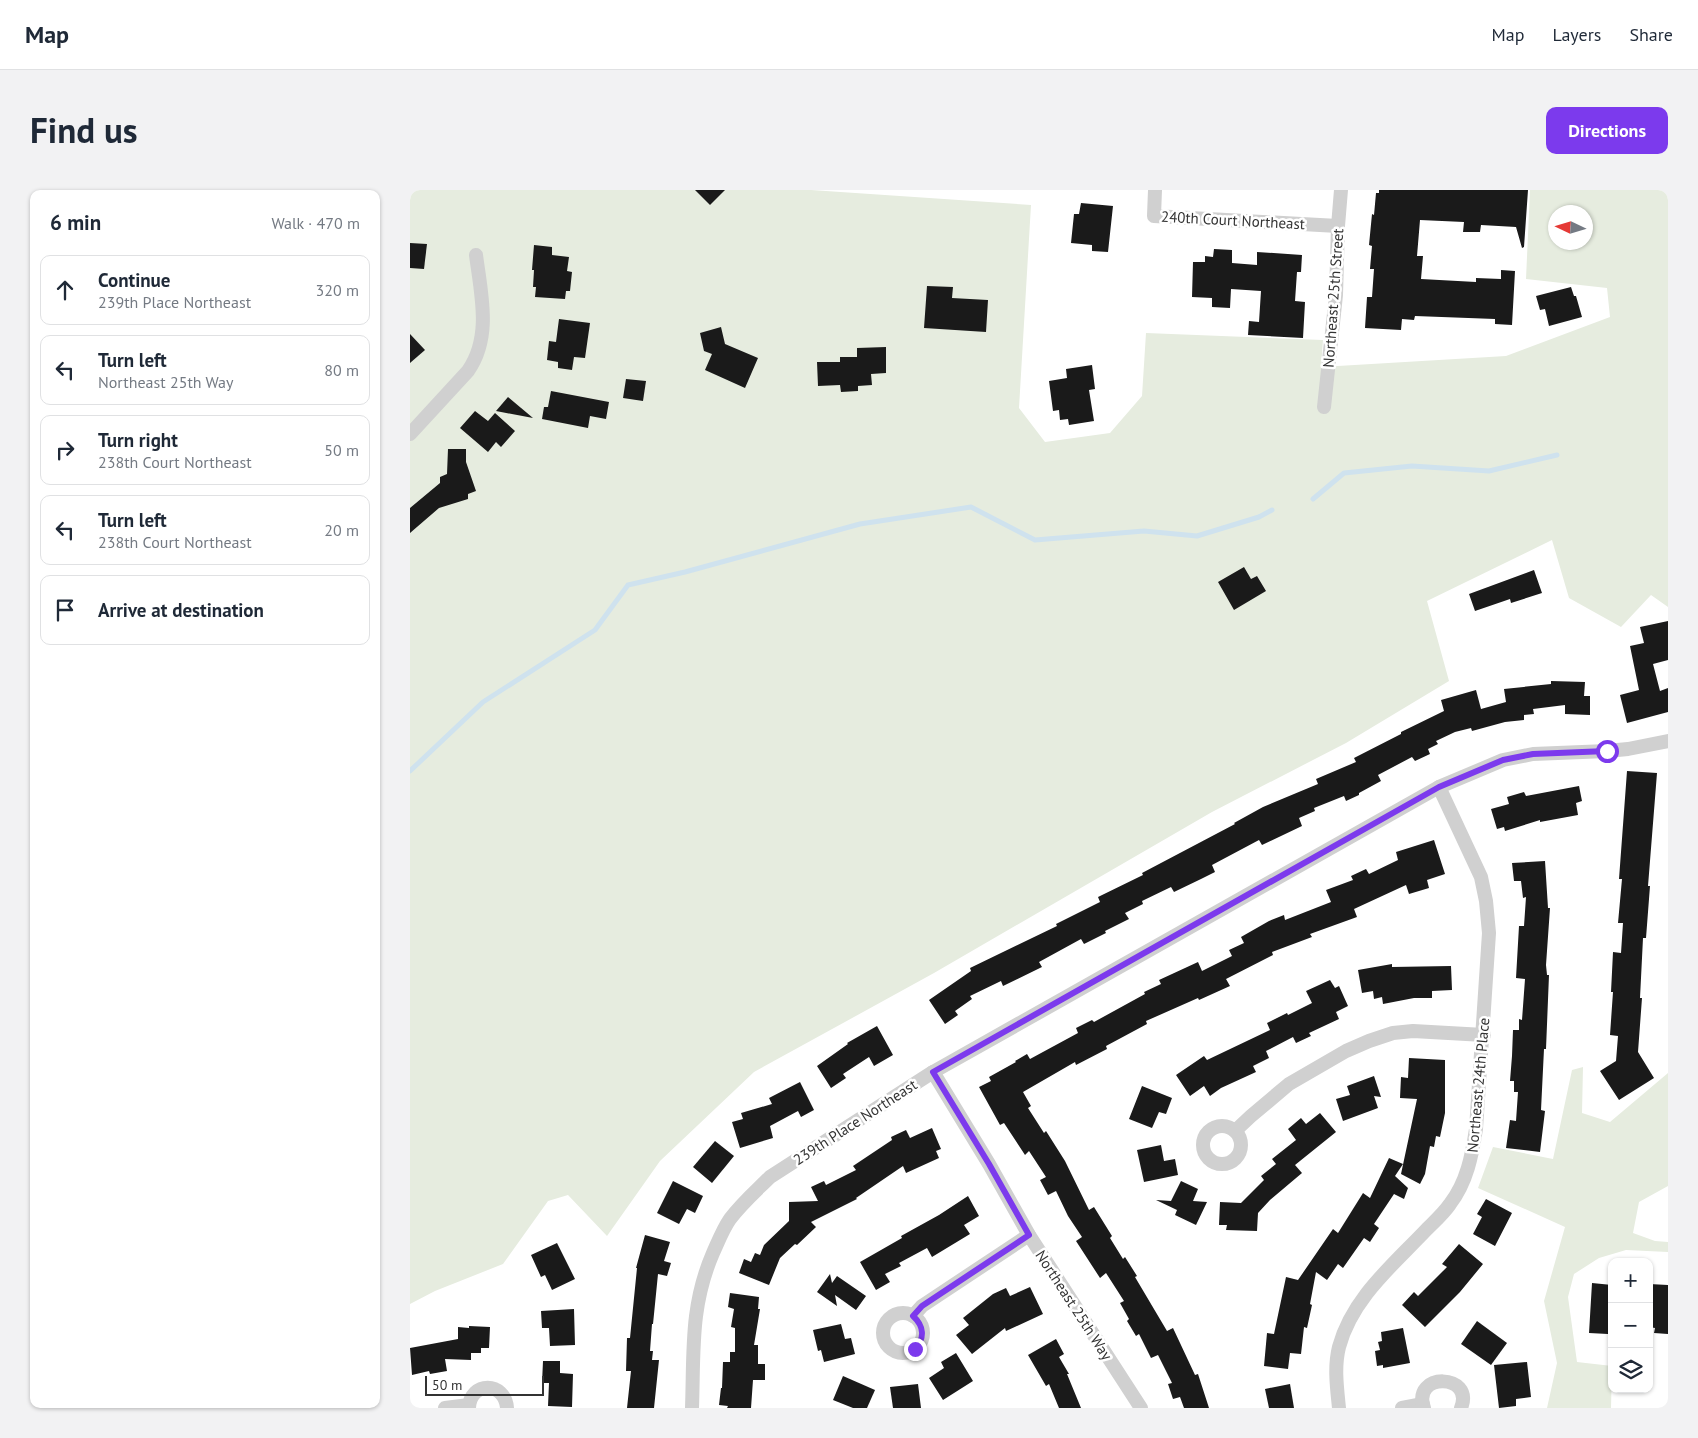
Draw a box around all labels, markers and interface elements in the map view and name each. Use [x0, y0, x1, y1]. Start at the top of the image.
text: Map [25, 19, 69, 50]
text: Map [1492, 23, 1524, 46]
text: Layers [1552, 23, 1601, 46]
text: Share [1629, 23, 1673, 46]
text: Find us [30, 107, 138, 153]
button: Directions [1546, 107, 1668, 154]
north arrow [1548, 205, 1593, 250]
street label: 240th Court Northeast [1161, 207, 1305, 233]
text: 6 min [50, 209, 101, 236]
text: Walk · 470 m [271, 213, 360, 233]
street label: Northeast 25th Street [1319, 228, 1347, 368]
text: Continue [98, 268, 170, 292]
icon: ahead [51, 276, 79, 304]
text: 320 m [316, 280, 359, 300]
text: 239th Place Northeast [98, 292, 251, 312]
text: Turn left [98, 348, 167, 372]
icon: left [51, 356, 79, 384]
text: 80 m [324, 360, 359, 380]
text: Northeast 25th Way [98, 372, 234, 392]
text: Turn right [98, 428, 178, 452]
icon: right [51, 436, 79, 464]
text: 50 m [324, 440, 359, 460]
text: 238th Court Northeast [98, 452, 252, 472]
text: Turn left [98, 508, 167, 532]
icon: left [51, 516, 79, 544]
text: 20 m [324, 520, 359, 540]
text: 238th Court Northeast [98, 532, 252, 552]
icon: arrive [51, 596, 79, 624]
text: Arrive at destination [98, 598, 264, 622]
route start [1596, 740, 1619, 763]
street label: Northeast 24th Place [1463, 1017, 1493, 1153]
street label: 239th Place Northeast [790, 1075, 920, 1169]
street label: Northeast 25th Way [1031, 1247, 1117, 1363]
map controls [1608, 1258, 1653, 1393]
button: + [1608, 1258, 1653, 1303]
button: − [1608, 1303, 1653, 1348]
route end [904, 1338, 927, 1361]
button: layers [1608, 1348, 1653, 1393]
scale bar [425, 1373, 544, 1396]
text: 50 m [432, 1376, 462, 1394]

